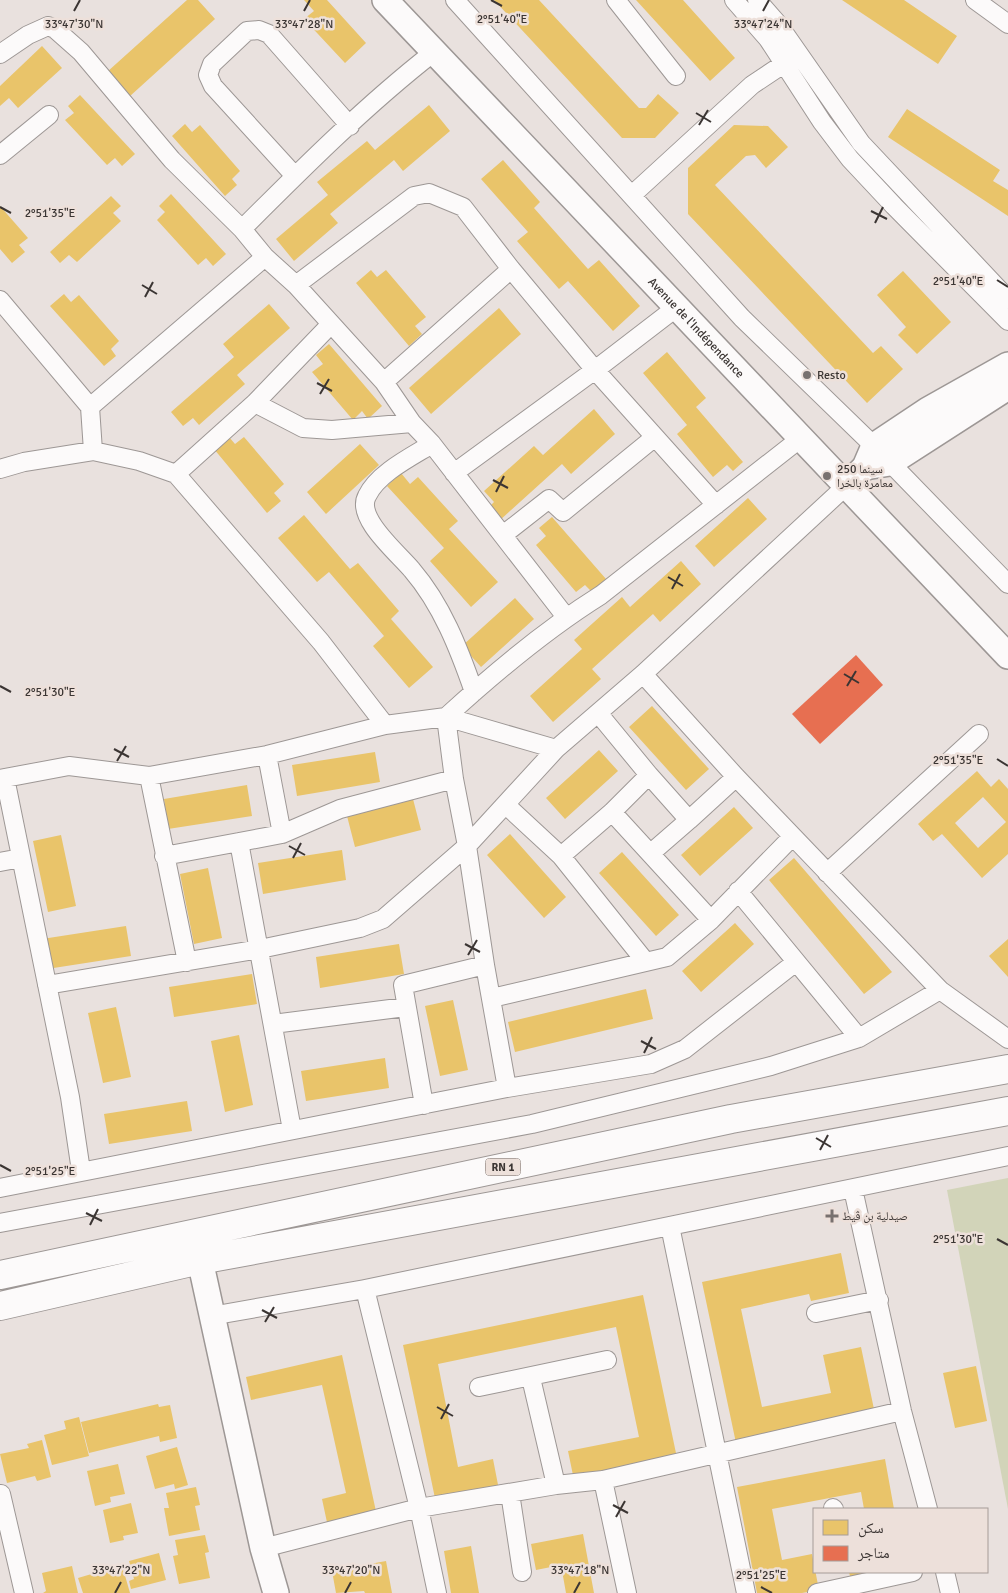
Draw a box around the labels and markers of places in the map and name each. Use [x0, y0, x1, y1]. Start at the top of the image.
place label: Resto [817, 368, 846, 383]
marker: Resto [801, 369, 813, 381]
place label: سينما 250 معامرة بالخرا [837, 462, 893, 491]
marker: سينما 250 معامرة بالخرا [821, 470, 833, 482]
place label: صيدلية بن ڤيط [842, 1209, 908, 1224]
marker: صيدلية بن ڤيط [826, 1210, 838, 1222]

